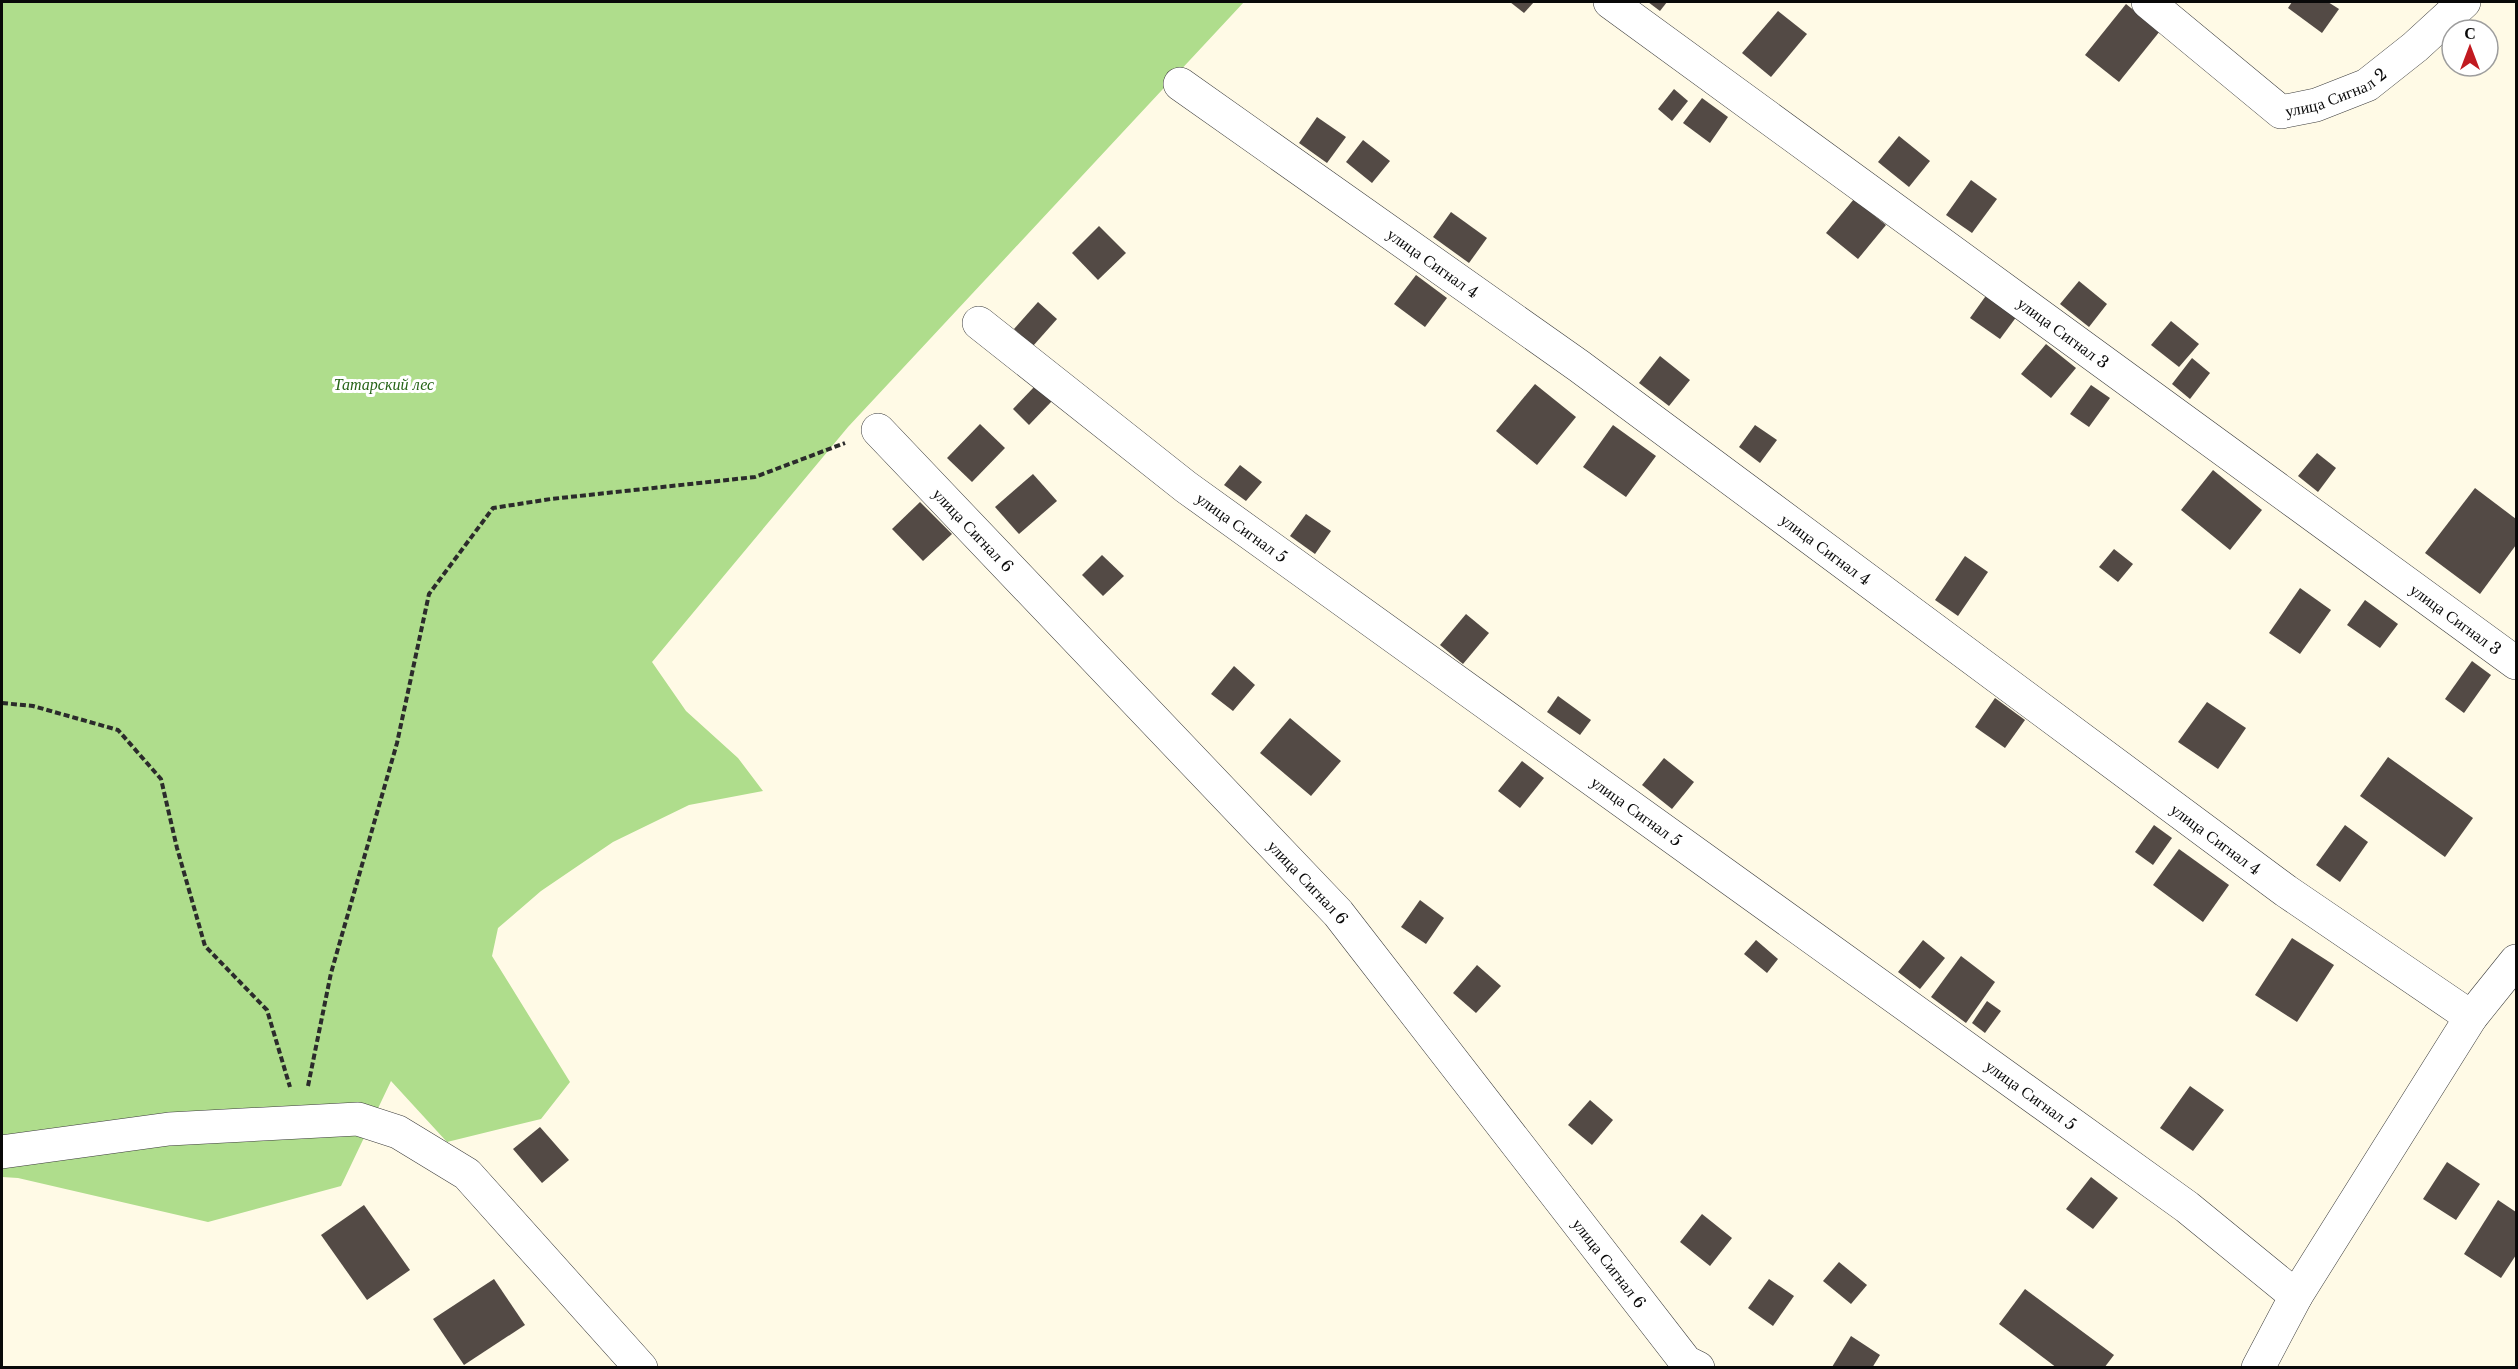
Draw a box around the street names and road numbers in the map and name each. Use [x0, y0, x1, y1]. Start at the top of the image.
street label: улица Сигнал 2 [2283, 63, 2390, 121]
street label: улица Сигнал 4 [1383, 224, 1483, 302]
street label: улица Сигнал 3 [2014, 293, 2113, 373]
street label: улица Сигнал 6 [928, 484, 1018, 576]
street label: улица Сигнал 5 [1193, 488, 1291, 567]
street label: улица Сигнал 4 [1777, 509, 1875, 589]
street label: улица Сигнал 3 [2406, 579, 2505, 659]
street label: улица Сигнал 5 [1587, 772, 1686, 850]
street label: улица Сигнал 4 [2167, 799, 2265, 879]
street label: улица Сигнал 6 [1264, 836, 1353, 928]
street label: улица Сигнал 5 [1982, 1055, 2080, 1134]
street label: улица Сигнал 6 [1568, 1214, 1651, 1312]

